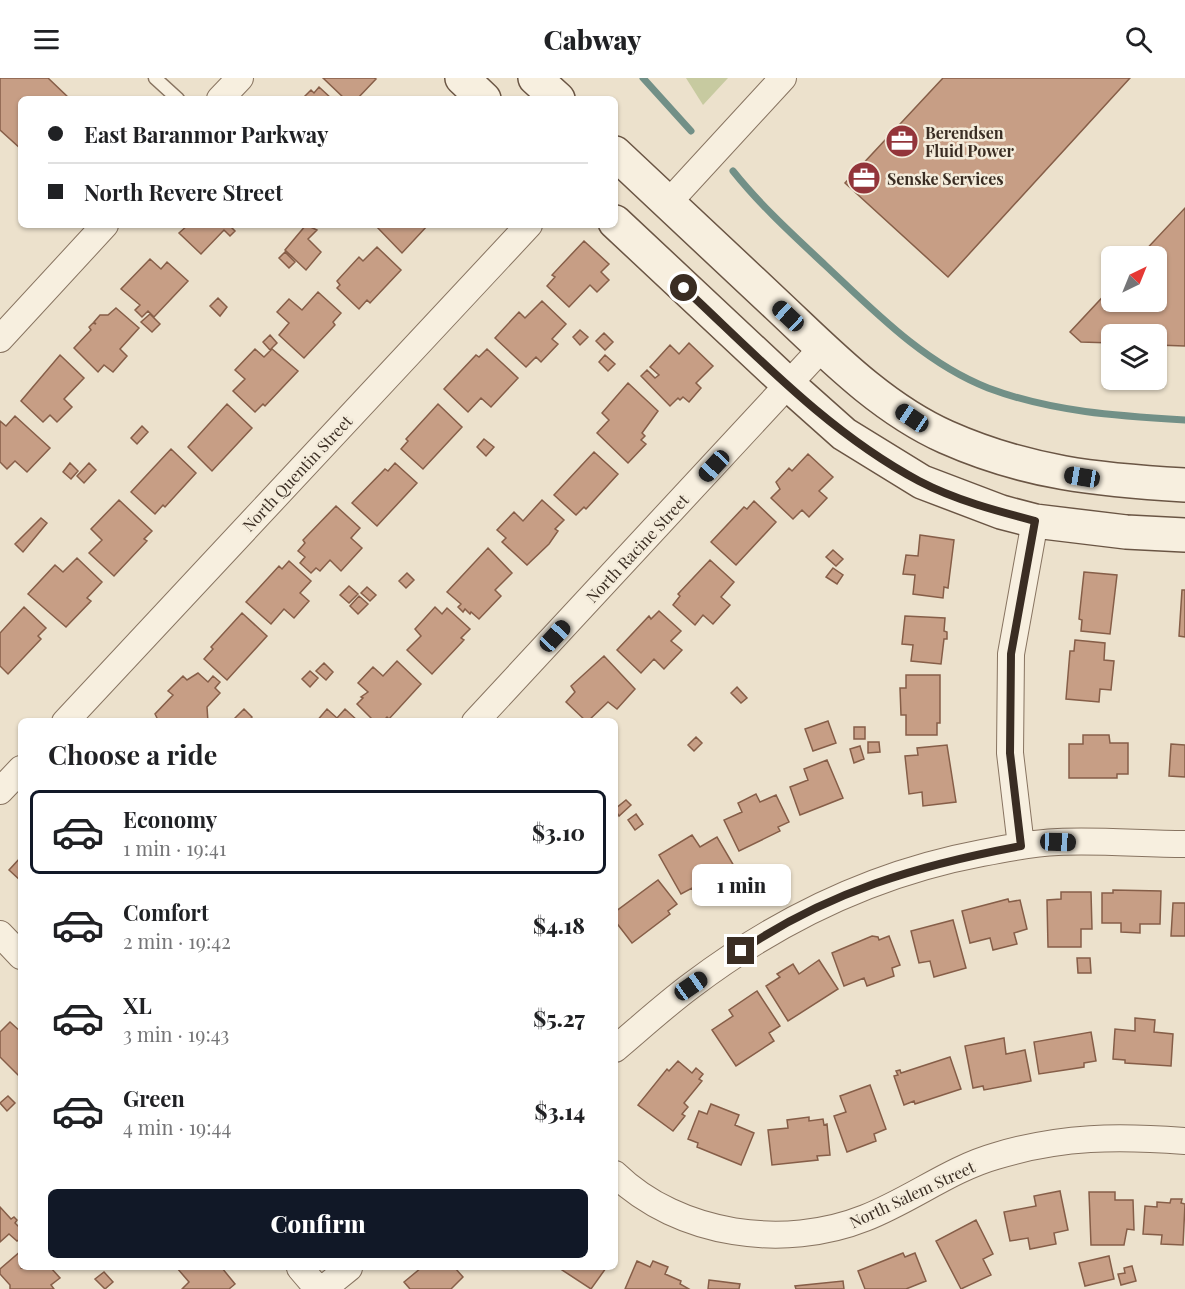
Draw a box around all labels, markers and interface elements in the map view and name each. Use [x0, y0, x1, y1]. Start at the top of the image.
text: Cabway [543, 21, 642, 57]
icon: menu [30, 23, 63, 56]
icon: search [1122, 23, 1155, 56]
text: East Baranmor Parkway [84, 119, 328, 149]
place label: Berendsen Fluid Power [925, 122, 1015, 161]
office icon: Berendsen Fluid Power [884, 123, 920, 159]
office icon: Senske Services [846, 160, 882, 196]
place label: Senske Services [887, 168, 1004, 189]
text: North Revere Street [84, 177, 283, 207]
north arrow [1101, 246, 1167, 312]
map controls [1101, 246, 1167, 390]
route start [670, 274, 697, 301]
car [769, 297, 807, 335]
button: layers [1101, 324, 1167, 390]
car [892, 400, 932, 436]
street label: North Quentin Street [238, 410, 357, 536]
car [695, 447, 733, 485]
car [1063, 465, 1101, 489]
street label: North Racine Street [581, 489, 693, 607]
car [536, 617, 574, 655]
text: Choose a ride [48, 736, 217, 772]
text: Economy [123, 804, 217, 834]
icon: car [51, 805, 105, 859]
text: $3.10 [532, 817, 585, 847]
car [1040, 832, 1076, 852]
text: 1 min · 19:41 [123, 834, 226, 861]
callout: 1 min [692, 864, 790, 906]
text: 1 min [717, 871, 766, 898]
text: Comfort [123, 897, 209, 927]
icon: car [51, 898, 105, 952]
text: $4.18 [533, 910, 585, 940]
text: 2 min · 19:42 [123, 927, 231, 954]
route end [727, 937, 754, 964]
car [671, 968, 711, 1004]
text: XL [123, 990, 152, 1020]
icon: car [51, 991, 105, 1045]
text: $5.27 [533, 1003, 585, 1033]
text: 3 min · 19:43 [123, 1020, 229, 1047]
text: Green [123, 1083, 185, 1113]
icon: car [51, 1084, 105, 1138]
text: $3.14 [535, 1096, 585, 1126]
text: 4 min · 19:44 [123, 1113, 231, 1140]
street label: North Salem Street [846, 1156, 978, 1232]
button: Confirm [48, 1189, 588, 1258]

